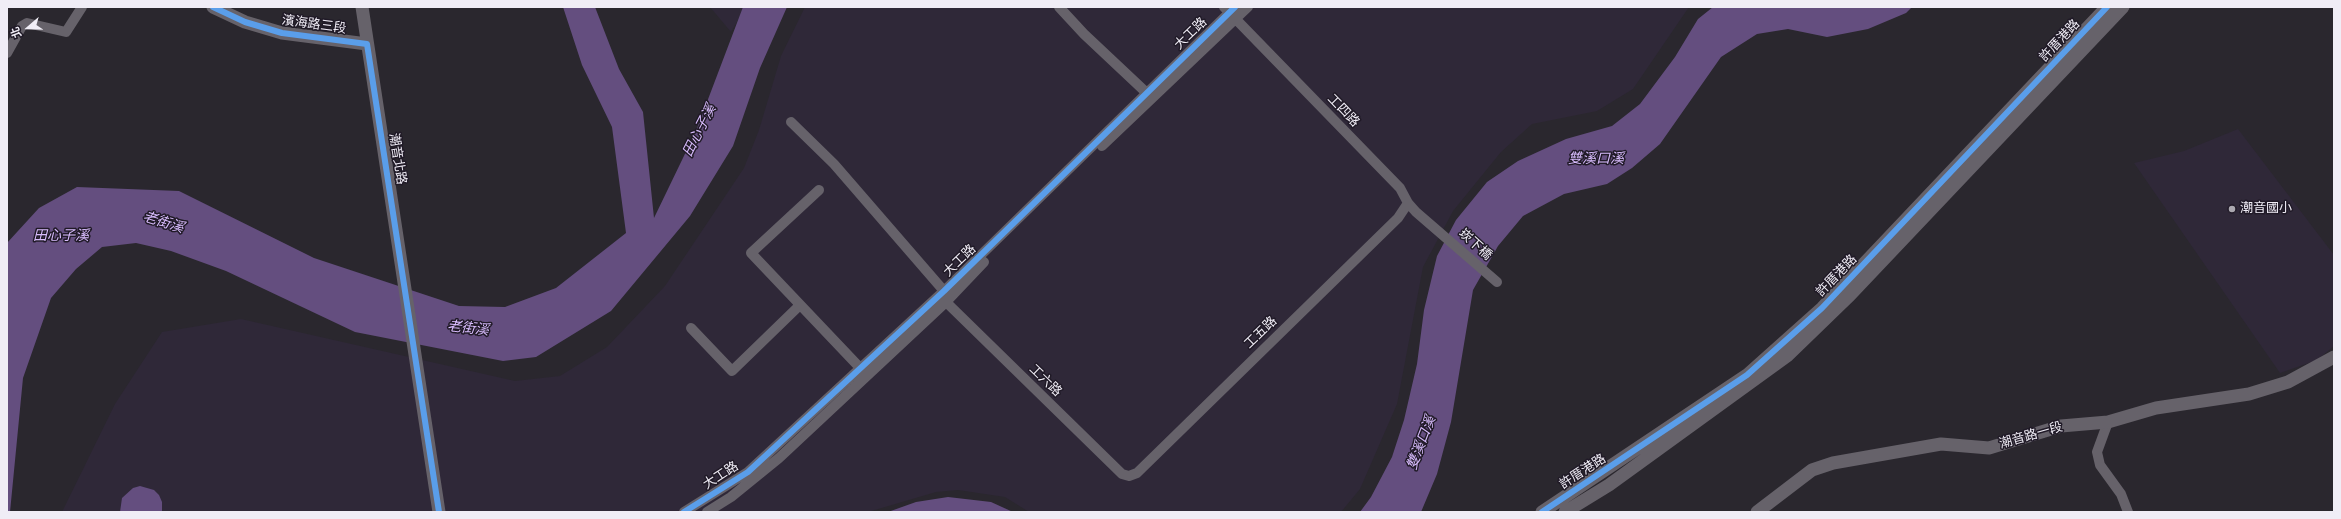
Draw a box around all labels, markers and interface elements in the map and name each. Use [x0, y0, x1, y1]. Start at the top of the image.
north arrow [8, 8, 48, 48]
street label: 濱海路三段 [281, 13, 347, 37]
street label: 大工路 [1172, 15, 1210, 53]
street label: 許厝港路 [2037, 17, 2083, 65]
text: 北 [8, 25, 24, 40]
street label: 工四路 [1324, 92, 1362, 130]
water label: 田心子溪 [680, 102, 720, 160]
street label: 潮音北路 [385, 132, 409, 186]
water label: 雙溪口溪 [1568, 151, 1624, 167]
place label: 潮音國小 [2240, 201, 2292, 217]
marker: 潮音國小 [2227, 204, 2237, 214]
water label: 老街溪 [140, 209, 186, 237]
street label: 崁下橋 [1455, 226, 1495, 264]
water label: 田心子溪 [33, 228, 89, 244]
street label: 大工路 [941, 242, 979, 280]
street label: 許厝港路 [1813, 252, 1861, 300]
street label: 工五路 [1242, 314, 1280, 352]
water label: 老街溪 [446, 318, 490, 340]
street label: 工六路 [1026, 362, 1064, 400]
water label: 雙溪口溪 [1404, 414, 1440, 472]
street label: 潮音路一段 [1998, 420, 2064, 452]
street label: 許厝港路 [1557, 451, 1609, 493]
street label: 大工路 [700, 459, 742, 493]

